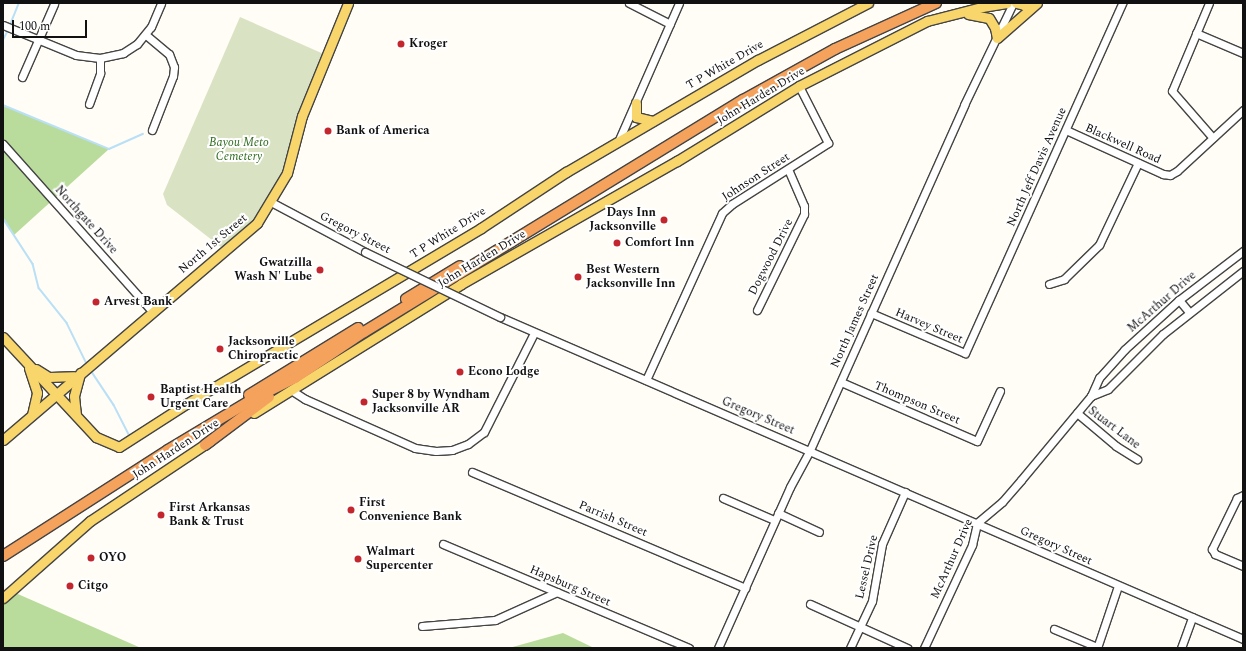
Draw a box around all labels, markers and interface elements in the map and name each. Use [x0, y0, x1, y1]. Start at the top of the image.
scale bar [14, 12, 89, 38]
text: 100 m [19, 17, 50, 36]
place label: Kroger [409, 37, 447, 51]
street label: T P White Drive [684, 37, 766, 93]
marker: Kroger [396, 39, 406, 49]
street label: John Harden Drive [714, 64, 808, 128]
street label: North Jeff Davis Avenue [1004, 105, 1070, 229]
street label: Blackwell Road [1083, 121, 1163, 167]
place label: Bank of America [336, 124, 430, 138]
marker: Bank of America [323, 126, 333, 136]
park label: Bayou Meto Cemetery [209, 136, 269, 164]
street label: Johnson Street [719, 150, 793, 204]
street label: Northgate Drive [52, 183, 120, 257]
street label: T P White Drive [407, 204, 489, 262]
place label: Days Inn Jacksonville [589, 206, 656, 234]
street label: Gregory Street [317, 209, 393, 257]
street label: North 1st Street [176, 211, 250, 277]
marker: Days Inn Jacksonville [659, 215, 669, 225]
street label: Dogwood Drive [746, 217, 796, 297]
street label: John Harden Drive [435, 227, 529, 291]
place label: Comfort Inn [625, 236, 694, 250]
marker: Comfort Inn [612, 238, 622, 248]
place label: Gwatzilla Wash N' Lube [234, 256, 312, 284]
place label: Best Western Jacksonville Inn [586, 263, 675, 291]
marker: Gwatzilla Wash N' Lube [315, 265, 325, 275]
street label: McArthur Drive [1125, 268, 1199, 336]
marker: Best Western Jacksonville Inn [573, 272, 583, 282]
street label: North James Street [828, 272, 882, 370]
place label: Arvest Bank [104, 295, 172, 309]
marker: Arvest Bank [91, 297, 101, 307]
street label: Harvey Street [893, 305, 965, 347]
place label: Jacksonville Chiropractic [228, 335, 298, 363]
marker: Jacksonville Chiropractic [215, 344, 225, 354]
place label: Econo Lodge [468, 365, 539, 379]
marker: Econo Lodge [455, 367, 465, 377]
street label: Thompson Street [872, 378, 962, 428]
place label: Baptist Health Urgent Care [160, 383, 241, 411]
place label: Super 8 by Wyndham Jacksonville AR [372, 388, 490, 416]
marker: Baptist Health Urgent Care [145, 391, 157, 403]
street label: Gregory Street [719, 394, 797, 438]
marker: Super 8 by Wyndham Jacksonville AR [359, 397, 369, 407]
street label: Stuart Lane [1085, 404, 1143, 452]
street label: John Harden Drive [130, 416, 222, 482]
place label: First Convenience Bank [359, 496, 462, 524]
street label: Parrish Street [576, 498, 650, 540]
place label: First Arkansas Bank & Trust [169, 501, 250, 529]
marker: First Convenience Bank [346, 505, 356, 515]
marker: First Arkansas Bank & Trust [156, 510, 166, 520]
street label: McArthur Drive [928, 517, 976, 601]
street label: Gregory Street [1018, 524, 1094, 568]
street label: Lessel Drive [853, 534, 881, 600]
place label: Walmart Supercenter [366, 545, 433, 573]
place label: OYO [99, 551, 126, 565]
marker: OYO [86, 553, 96, 563]
marker: Walmart Supercenter [353, 554, 363, 564]
street label: Hapsburg Street [527, 562, 613, 610]
place label: Citgo [78, 579, 108, 593]
marker: Citgo [65, 581, 75, 591]

